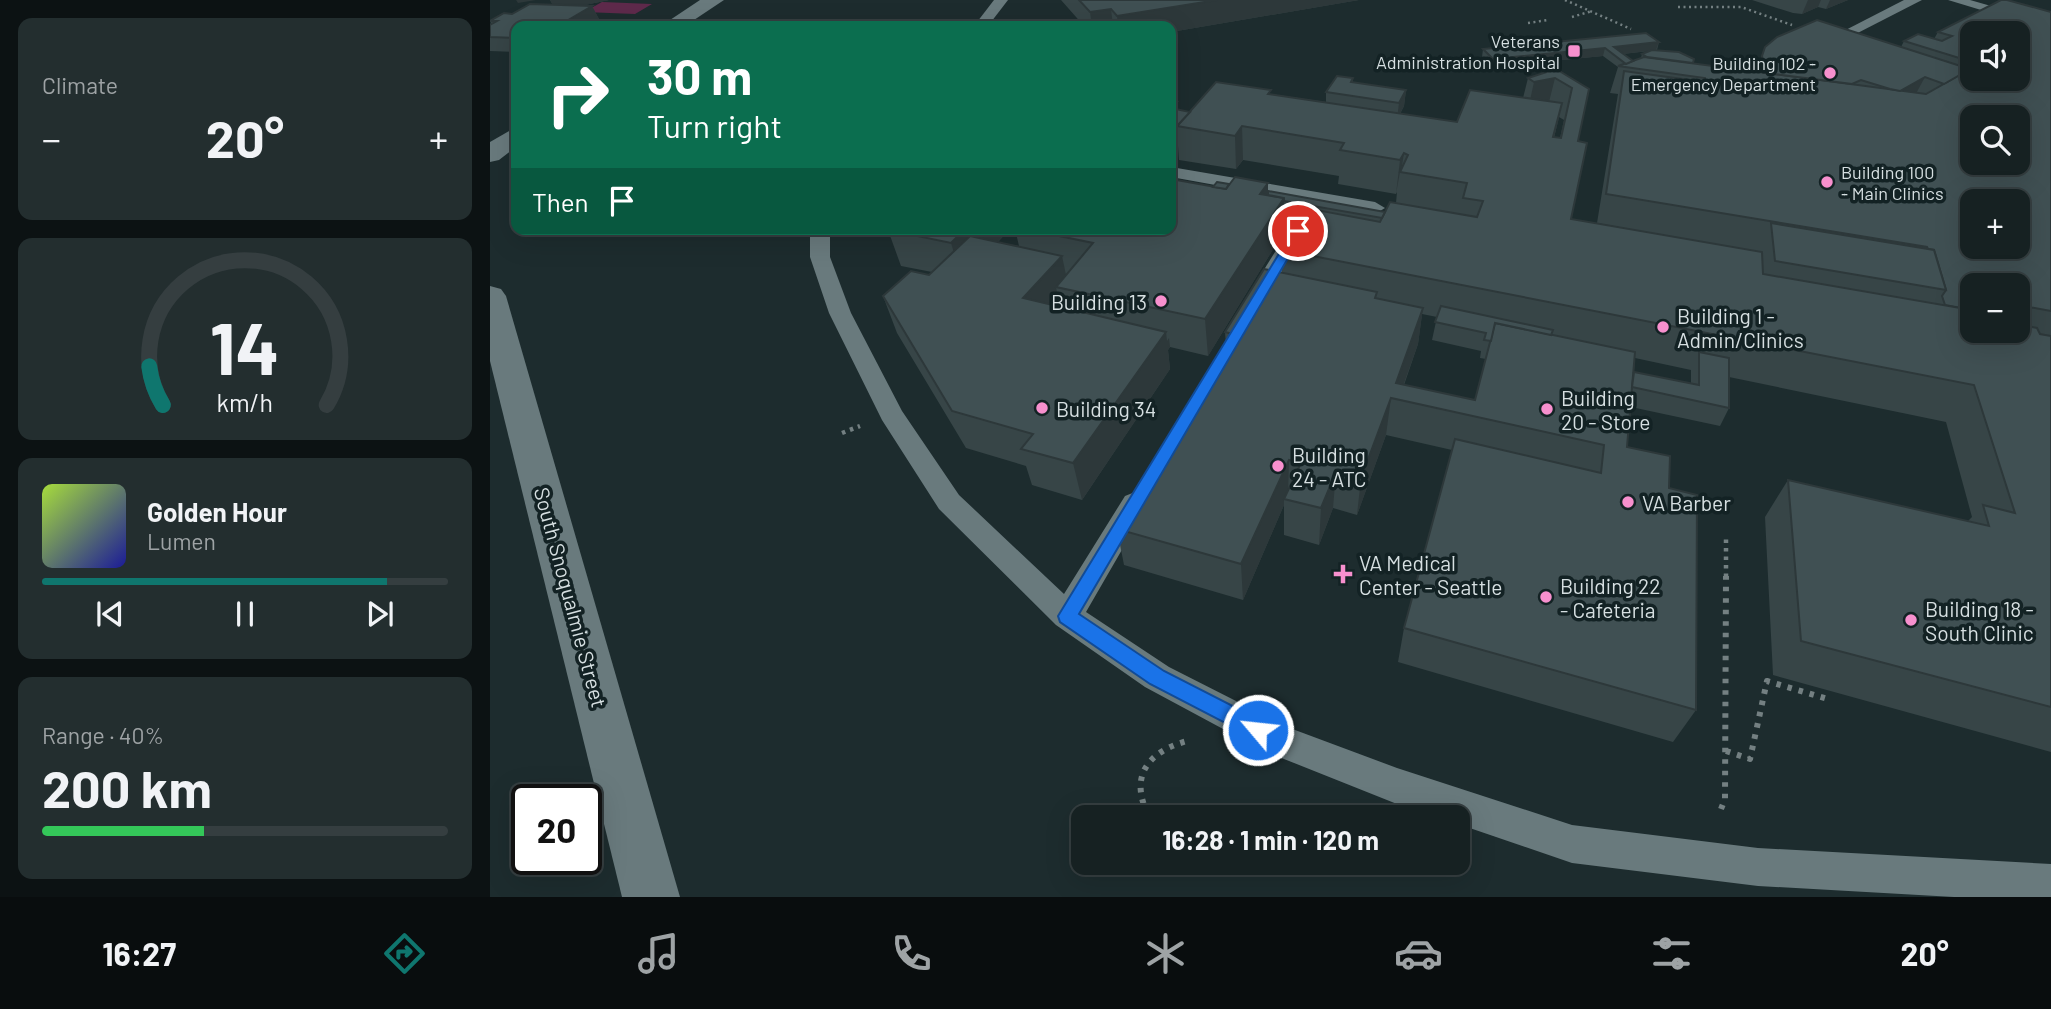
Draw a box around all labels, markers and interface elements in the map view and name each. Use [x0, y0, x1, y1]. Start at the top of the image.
map controls [1960, 21, 2030, 343]
button: sound [1960, 21, 2030, 91]
place label: Veterans Administration Hospital [1376, 30, 1560, 73]
marker: Veterans Administration Hospital [1566, 43, 1582, 59]
text: 30 m [647, 46, 752, 105]
icon: right [532, 49, 623, 140]
place label: Building 102 - Emergency Department [1631, 52, 1816, 95]
marker: Building 102 - Emergency Department [1822, 65, 1838, 81]
text: Climate [42, 71, 118, 99]
button: search [1960, 105, 2030, 175]
text: 20° [206, 106, 284, 168]
text: Turn right [647, 106, 782, 144]
text: − [42, 115, 61, 161]
text: + [429, 115, 448, 161]
place label: Building 100 - Main Clinics [1841, 161, 1944, 204]
marker: Building 100 - Main Clinics [1819, 174, 1835, 190]
icon: arrive [603, 182, 641, 220]
text: Then [532, 186, 589, 217]
button: + [1960, 189, 2030, 259]
pin [1268, 201, 1328, 261]
icon: arrive [1279, 212, 1317, 250]
button: − [1960, 273, 2030, 343]
place label: Building 13 [1051, 289, 1147, 314]
marker: Building 13 [1153, 293, 1169, 309]
text: 14 [210, 302, 280, 390]
place label: Building 1 - Admin/Clinics [1677, 303, 1804, 352]
marker: Building 1 - Admin/Clinics [1655, 319, 1671, 335]
place label: Building 20 - Store [1561, 385, 1651, 434]
text: km/h [217, 386, 273, 416]
place label: Building 34 [1056, 396, 1156, 421]
marker: Building 34 [1034, 400, 1050, 416]
marker: Building 20 - Store [1539, 401, 1555, 417]
place label: Building 24 - ATC [1292, 442, 1367, 491]
marker: Building 24 - ATC [1270, 458, 1286, 474]
street label: South Snoqualmie Street [530, 484, 612, 710]
place label: VA Barber [1642, 490, 1731, 515]
marker: VA Barber [1620, 494, 1636, 510]
text: Golden Hour [147, 496, 287, 527]
text: Lumen [147, 527, 216, 555]
place label: VA Medical Center - Seattle [1359, 550, 1502, 599]
marker: VA Medical Center - Seattle [1333, 564, 1353, 584]
place label: Building 22 - Cafeteria [1560, 573, 1660, 622]
marker: Building 22 - Cafeteria [1538, 589, 1554, 605]
icon: previous [91, 595, 129, 633]
icon: pause [226, 595, 264, 633]
icon: next [361, 595, 399, 633]
place label: Building 18 - South Clinic [1925, 596, 2034, 645]
marker: Building 18 - South Clinic [1903, 612, 1919, 628]
position arrow [1221, 693, 1295, 767]
text: Range · 40% [42, 721, 164, 749]
text: 200 km [42, 756, 212, 818]
speed limit sign: 20 [511, 784, 602, 875]
text: 16:28 · 1 min · 120 m [1162, 824, 1379, 855]
icon: directions [380, 929, 429, 978]
icon: music [634, 929, 683, 978]
icon: phone [887, 929, 936, 978]
icon: climate [1141, 929, 1190, 978]
icon: car [1394, 929, 1443, 978]
icon: filters [1647, 929, 1696, 978]
text: 16:27 [102, 934, 176, 972]
text: 20° [1901, 934, 1949, 972]

